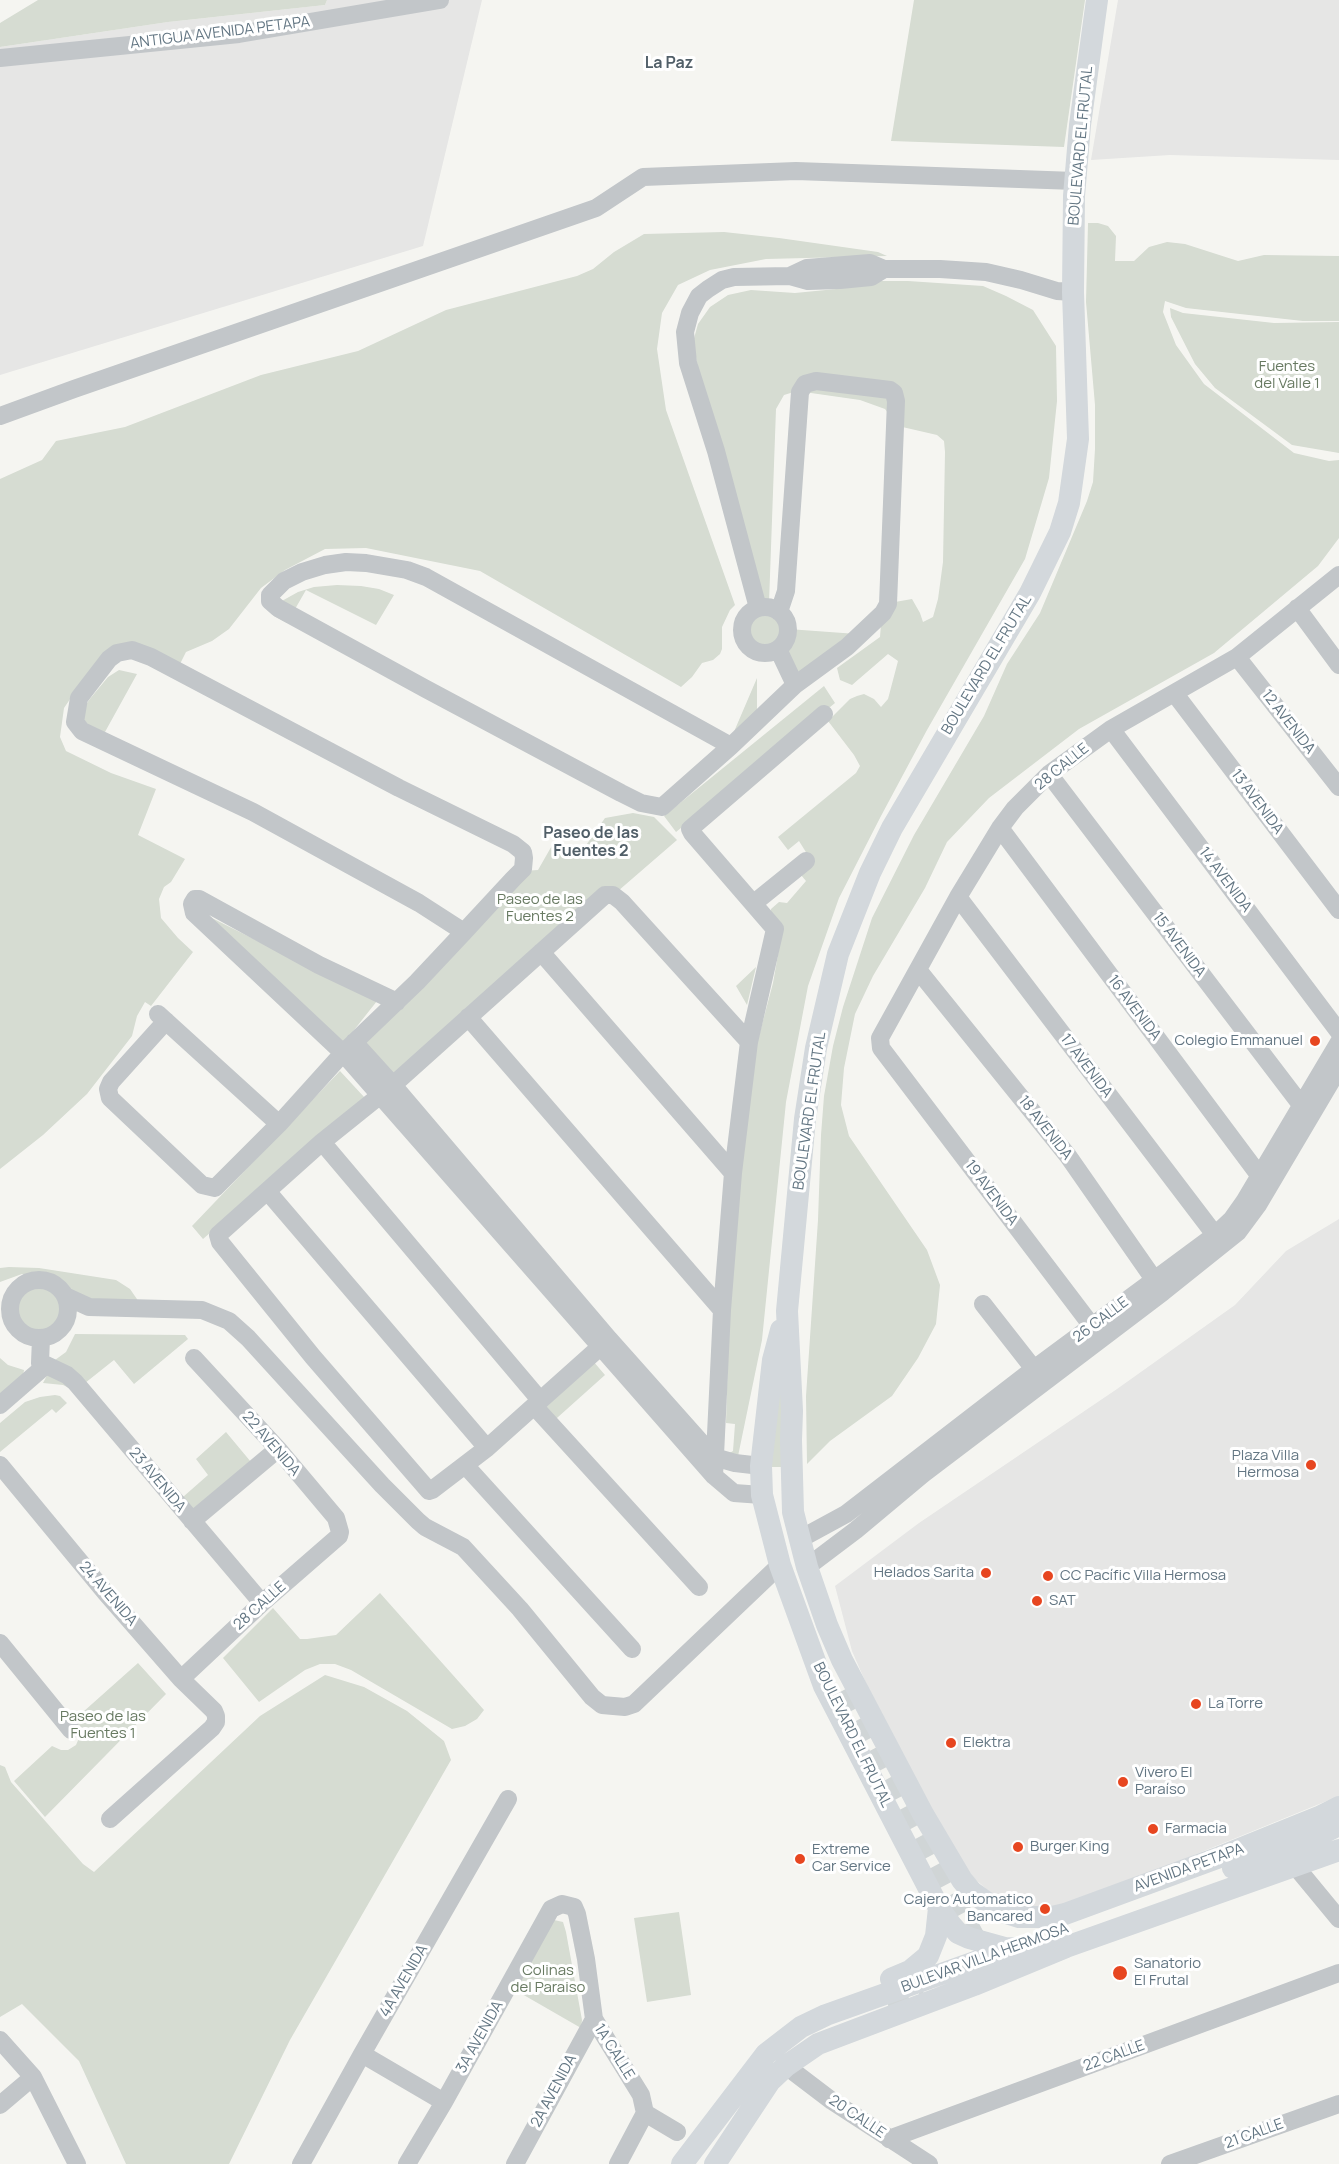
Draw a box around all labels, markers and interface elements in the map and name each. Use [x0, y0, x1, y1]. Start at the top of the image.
street label: ANTIGUA AVENIDA PETAPA [129, 13, 311, 53]
district label: La Paz [645, 54, 693, 74]
street label: BOULEVARD EL FRUTAL [1065, 66, 1097, 226]
park label: Fuentes del Valle 1 [1254, 358, 1320, 393]
street label: BOULEVARD EL FRUTAL [938, 592, 1036, 738]
street label: 12 AVENIDA [1257, 686, 1319, 758]
street label: 28 CALLE [1031, 740, 1093, 794]
street label: 13 AVENIDA [1227, 766, 1287, 838]
district label: Paseo de las Fuentes 2 [543, 824, 639, 862]
street label: 14 AVENIDA [1195, 844, 1255, 916]
park label: Paseo de las Fuentes 2 [497, 891, 583, 926]
street label: 15 AVENIDA [1149, 909, 1209, 981]
street label: 16 AVENIDA [1104, 972, 1164, 1044]
street label: 17 AVENIDA [1056, 1030, 1116, 1102]
street label: BOULEVARD EL FRUTAL [790, 1031, 830, 1191]
place label: Colegio Emmanuel [1174, 1032, 1303, 1050]
marker: Colegio Emmanuel [1308, 1034, 1322, 1048]
street label: 18 AVENIDA [1014, 1092, 1076, 1164]
street label: 19 AVENIDA [961, 1157, 1021, 1229]
street label: 26 CALLE [1070, 1293, 1132, 1347]
street label: 22 AVENIDA [238, 1408, 304, 1480]
street label: 23 AVENIDA [125, 1444, 189, 1516]
place label: Plaza Villa Hermosa [1232, 1447, 1299, 1482]
marker: Plaza Villa Hermosa [1304, 1458, 1318, 1472]
street label: 24 AVENIDA [75, 1558, 141, 1630]
place label: Helados Sarita [874, 1564, 974, 1582]
marker: Helados Sarita [979, 1566, 993, 1580]
place label: CC Pacífic Villa Hermosa [1060, 1567, 1226, 1585]
marker: CC Pacífic Villa Hermosa [1041, 1569, 1055, 1583]
street label: 28 CALLE [230, 1578, 290, 1634]
place label: SAT [1049, 1592, 1076, 1610]
marker: SAT [1030, 1594, 1044, 1608]
street label: BOULEVARD EL FRUTAL [809, 1659, 895, 1811]
place label: La Torre [1208, 1695, 1263, 1713]
marker: La Torre [1189, 1697, 1203, 1711]
park label: Paseo de las Fuentes 1 [60, 1708, 146, 1743]
place label: Elektra [963, 1734, 1011, 1752]
marker: Elektra [944, 1736, 958, 1750]
place label: Vivero El Paraíso [1135, 1764, 1193, 1799]
marker: Vivero El Paraíso [1116, 1775, 1130, 1789]
place label: Farmacia [1165, 1820, 1227, 1838]
marker: Farmacia [1146, 1822, 1160, 1836]
place label: Burger King [1030, 1838, 1109, 1856]
marker: Burger King [1011, 1840, 1025, 1854]
street label: AVENIDA PETAPA [1132, 1840, 1246, 1896]
place label: Extreme Car Service [812, 1841, 891, 1876]
marker: Extreme Car Service [793, 1852, 807, 1866]
place label: Cajero Automatico Bancared [904, 1891, 1033, 1926]
marker: Cajero Automatico Bancared [1038, 1902, 1052, 1916]
street label: BULEVAR VILLA HERMOSA [899, 1919, 1071, 1997]
street label: 4A AVENIDA [376, 1942, 432, 2020]
place label: Sanatorio El Frutal [1134, 1955, 1201, 1990]
park label: Colinas del Paraiso [511, 1962, 585, 1997]
marker: Sanatorio El Frutal [1111, 1964, 1129, 1982]
street label: 3A AVENIDA [453, 1998, 507, 2076]
street label: 1A CALLE [590, 2021, 638, 2083]
street label: 22 CALLE [1081, 2037, 1147, 2075]
street label: 2A AVENIDA [527, 2052, 581, 2130]
street label: 20 CALLE [825, 2092, 889, 2142]
street label: 21 CALLE [1222, 2115, 1286, 2153]

